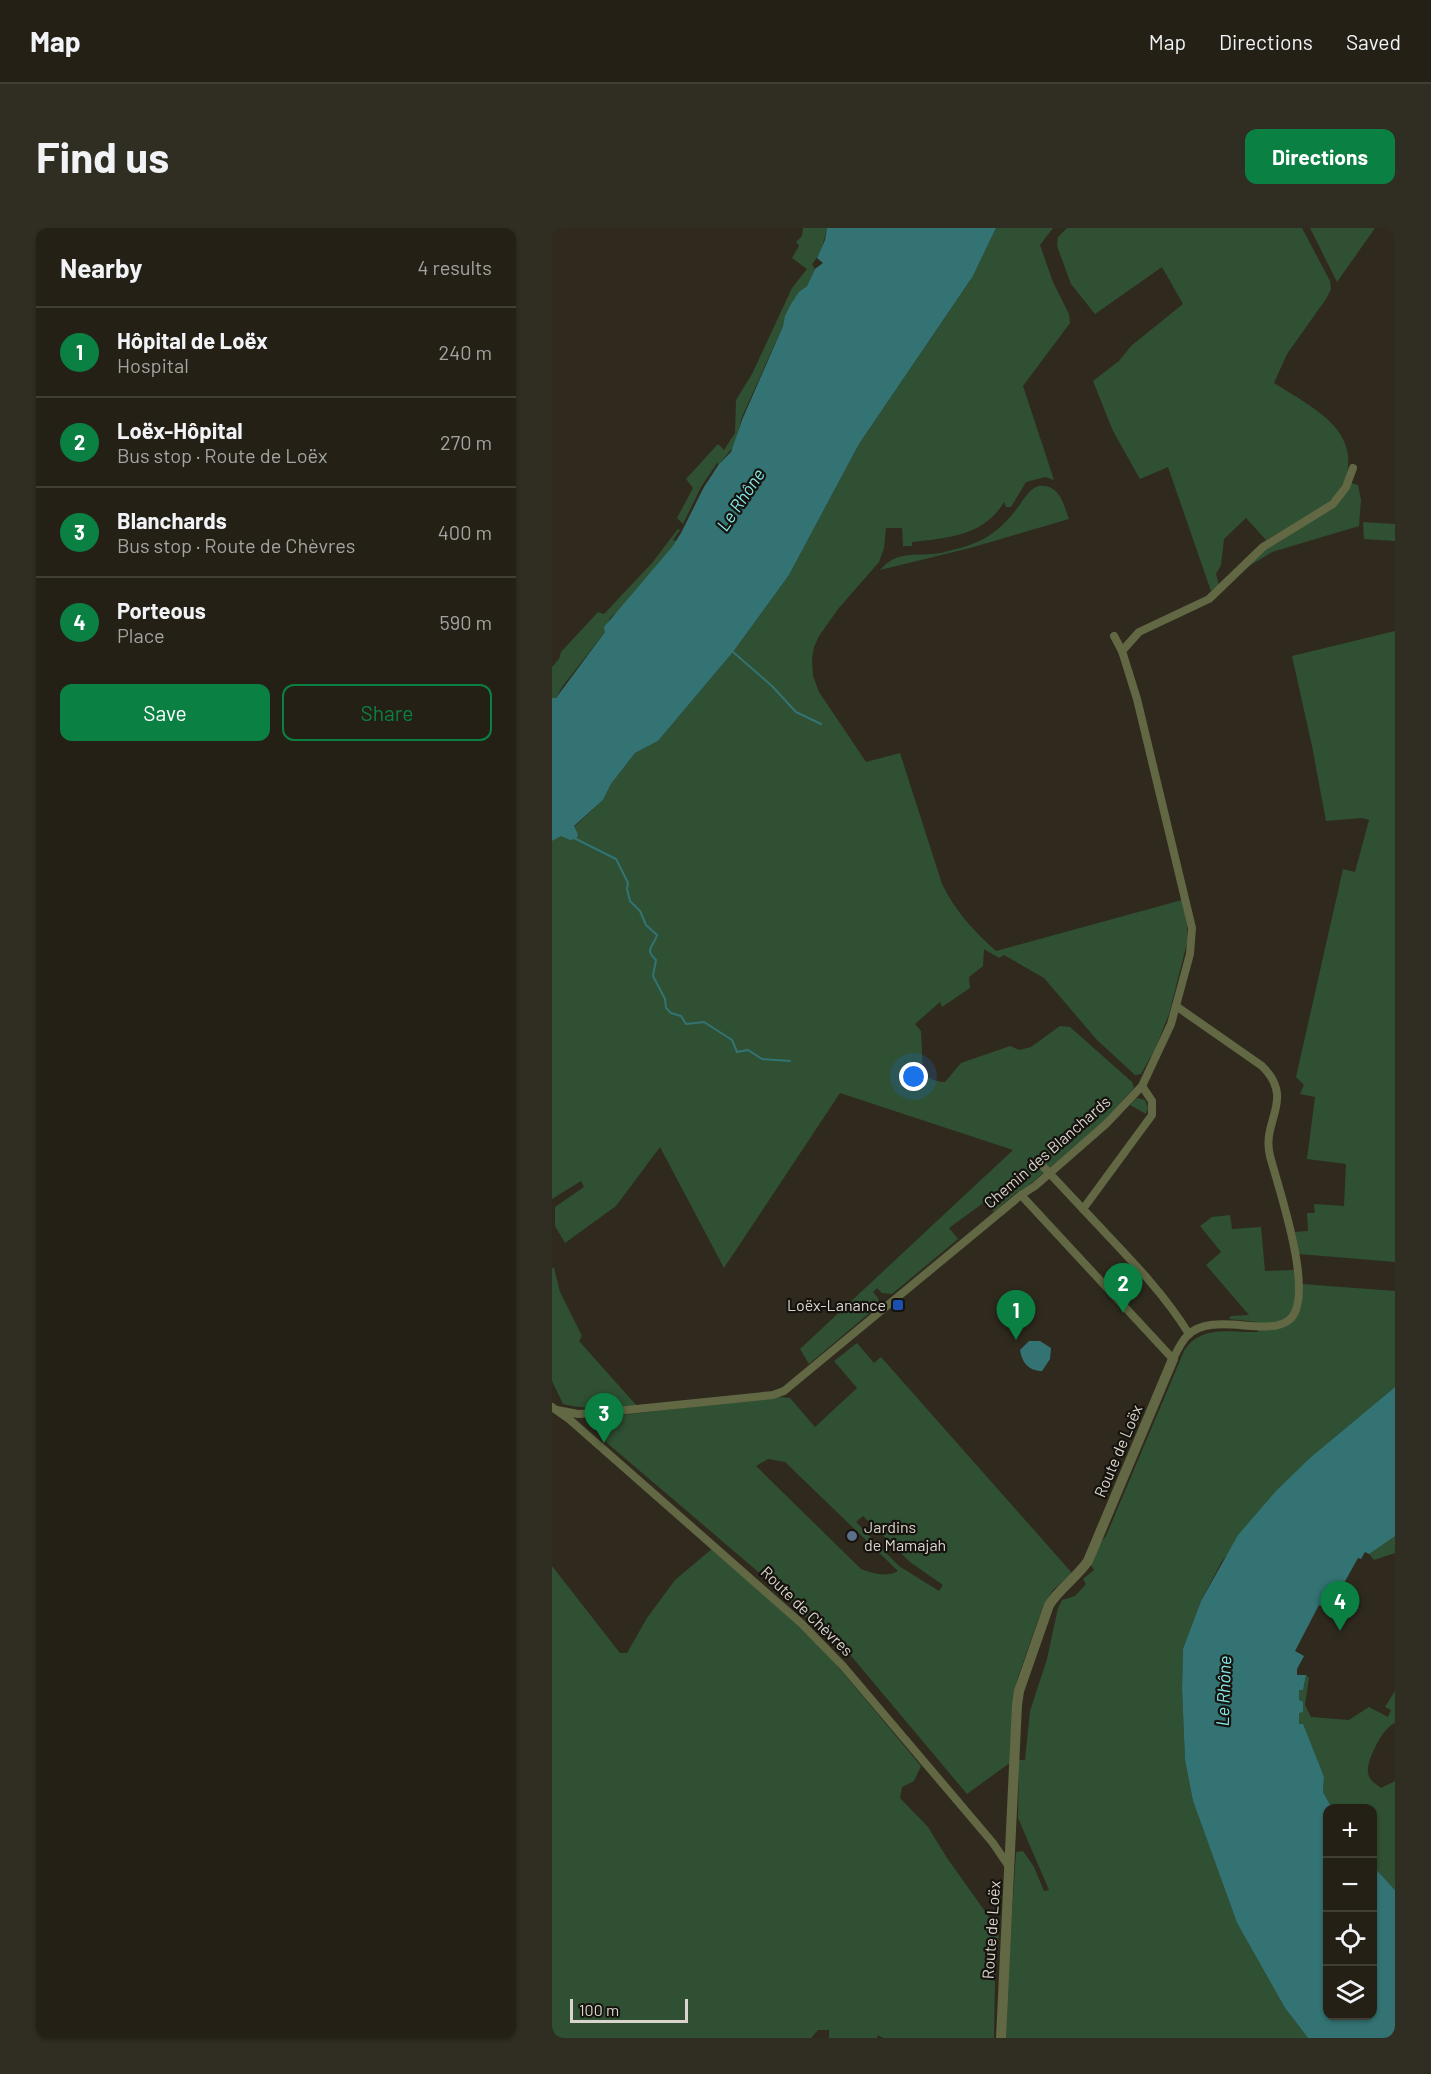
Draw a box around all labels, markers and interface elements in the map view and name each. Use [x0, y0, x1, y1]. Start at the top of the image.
text: Map [30, 24, 81, 58]
text: Map [1149, 29, 1186, 54]
text: Directions [1219, 29, 1313, 54]
text: Saved [1346, 29, 1401, 54]
button: Directions [1245, 129, 1395, 184]
text: Find us [36, 131, 169, 181]
text: Nearby [60, 252, 142, 283]
text: 4 results [417, 255, 492, 279]
text: Hôpital de Loëx [117, 327, 268, 353]
text: 1 [76, 340, 83, 364]
text: 240 m [438, 340, 492, 364]
text: Hospital [117, 353, 189, 377]
text: Loëx-Hôpital [117, 417, 243, 443]
text: 2 [74, 430, 85, 454]
text: 270 m [440, 430, 492, 454]
text: Bus stop · Route de Loëx [117, 443, 328, 467]
water label: Le Rhône [711, 464, 769, 535]
text: Blanchards [117, 507, 227, 533]
text: 3 [74, 520, 85, 544]
text: 400 m [438, 520, 492, 544]
text: Bus stop · Route de Chèvres [117, 533, 355, 557]
text: Porteous [117, 597, 206, 623]
text: 4 [73, 610, 86, 634]
text: 590 m [439, 610, 492, 634]
text: Place [117, 623, 165, 647]
button: Save [60, 684, 270, 741]
button: Share [282, 684, 492, 741]
your location [899, 1062, 928, 1091]
street label: Chemin des Blanchards [979, 1091, 1114, 1212]
pin: 2 [1104, 1264, 1142, 1313]
pin: 1 [996, 1290, 1036, 1340]
place label: Loëx-Lanance [787, 1295, 886, 1314]
marker: Loëx-Lanance [891, 1298, 905, 1312]
pin: 3 [584, 1394, 624, 1443]
street label: Route de Loëx [1090, 1401, 1146, 1500]
place label: Jardins de Mamajah [864, 1517, 946, 1554]
marker: Jardins de Mamajah [845, 1529, 859, 1543]
street label: Route de Chèvres [757, 1562, 857, 1659]
pin: 4 [1320, 1582, 1360, 1631]
water label: Le Rhône [1211, 1655, 1235, 1727]
map controls [1323, 1804, 1377, 2020]
button: + [1323, 1804, 1377, 1858]
button: − [1323, 1858, 1377, 1912]
street label: Route de Loëx [978, 1880, 1003, 1980]
button: locate [1323, 1912, 1377, 1966]
button: layers [1323, 1966, 1377, 2020]
scale bar [570, 1996, 688, 2024]
text: 100 m [579, 2000, 619, 2019]

